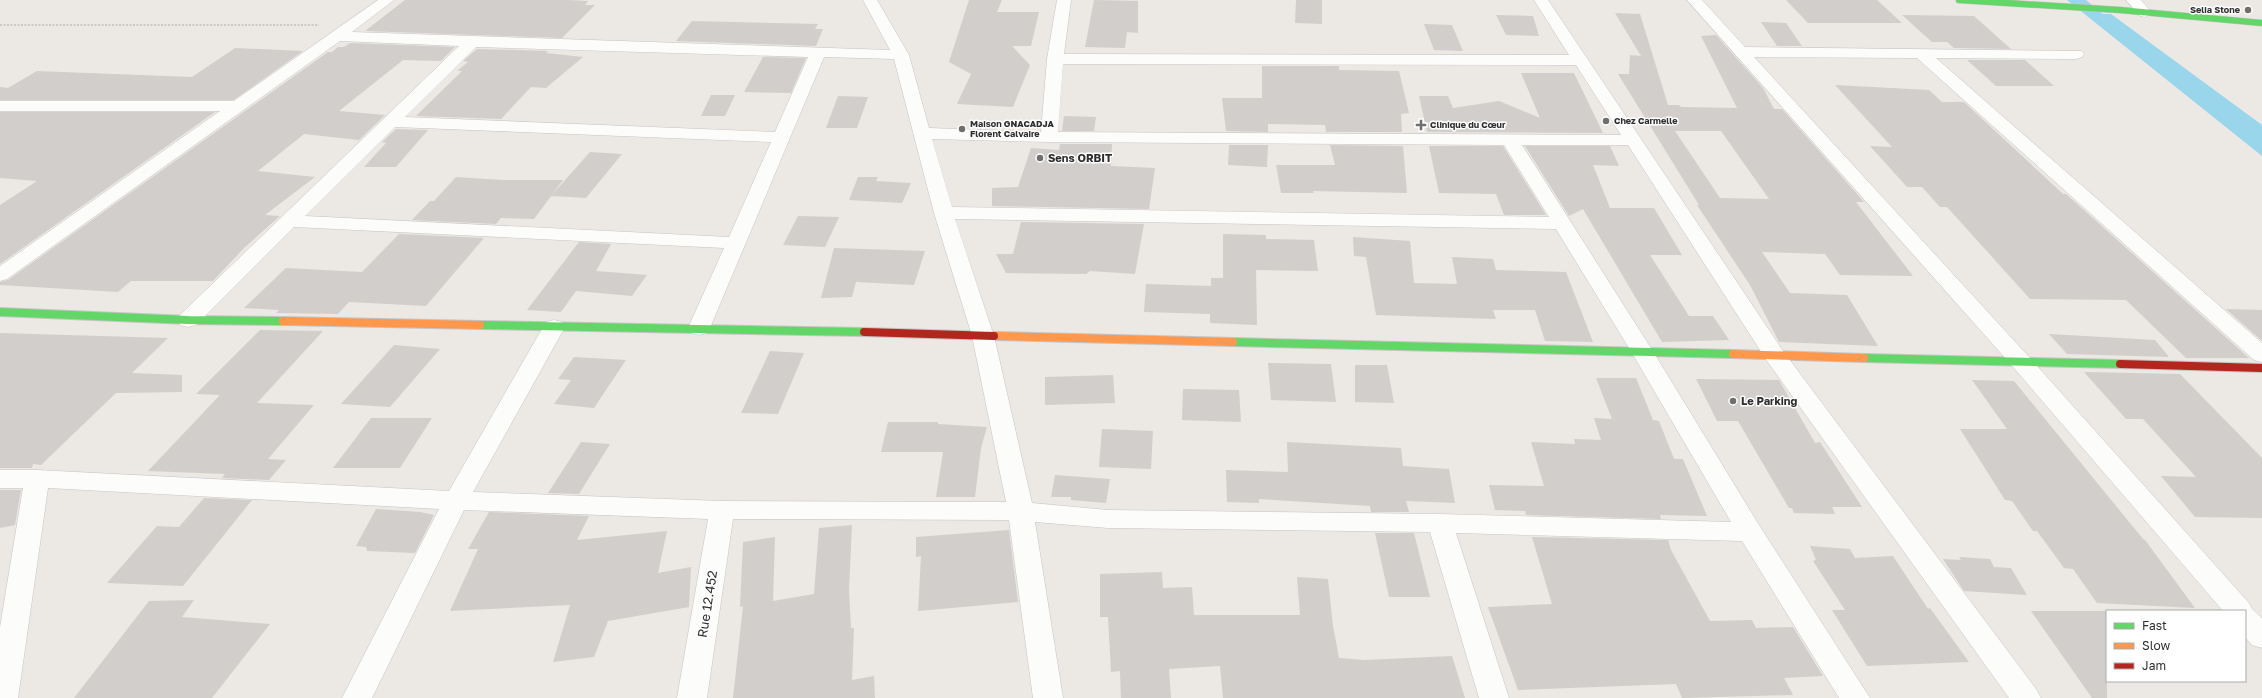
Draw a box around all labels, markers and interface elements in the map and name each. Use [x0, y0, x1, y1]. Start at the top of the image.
place label: Selia Stone [2190, 4, 2241, 15]
marker: Selia Stone [2243, 5, 2253, 15]
place label: Chez Carmelle [1614, 115, 1678, 126]
marker: Chez Carmelle [1601, 116, 1611, 126]
place label: Maison GNACADJA Florent Calvaire [970, 118, 1054, 139]
marker: Clinique du Cœur [1415, 119, 1427, 131]
place label: Clinique du Cœur [1430, 119, 1506, 130]
marker: Maison GNACADJA Florent Calvaire [957, 124, 967, 134]
place label: Sens ORBIT [1048, 151, 1112, 164]
marker: Sens ORBIT [1035, 153, 1045, 163]
place label: Le Parking [1741, 394, 1797, 407]
marker: Le Parking [1728, 396, 1738, 406]
street label: Rue 12.452 [694, 569, 720, 639]
legend [2106, 610, 2246, 682]
text: Fast [2142, 618, 2167, 633]
text: Slow [2142, 638, 2170, 653]
text: Jam [2142, 658, 2166, 673]

